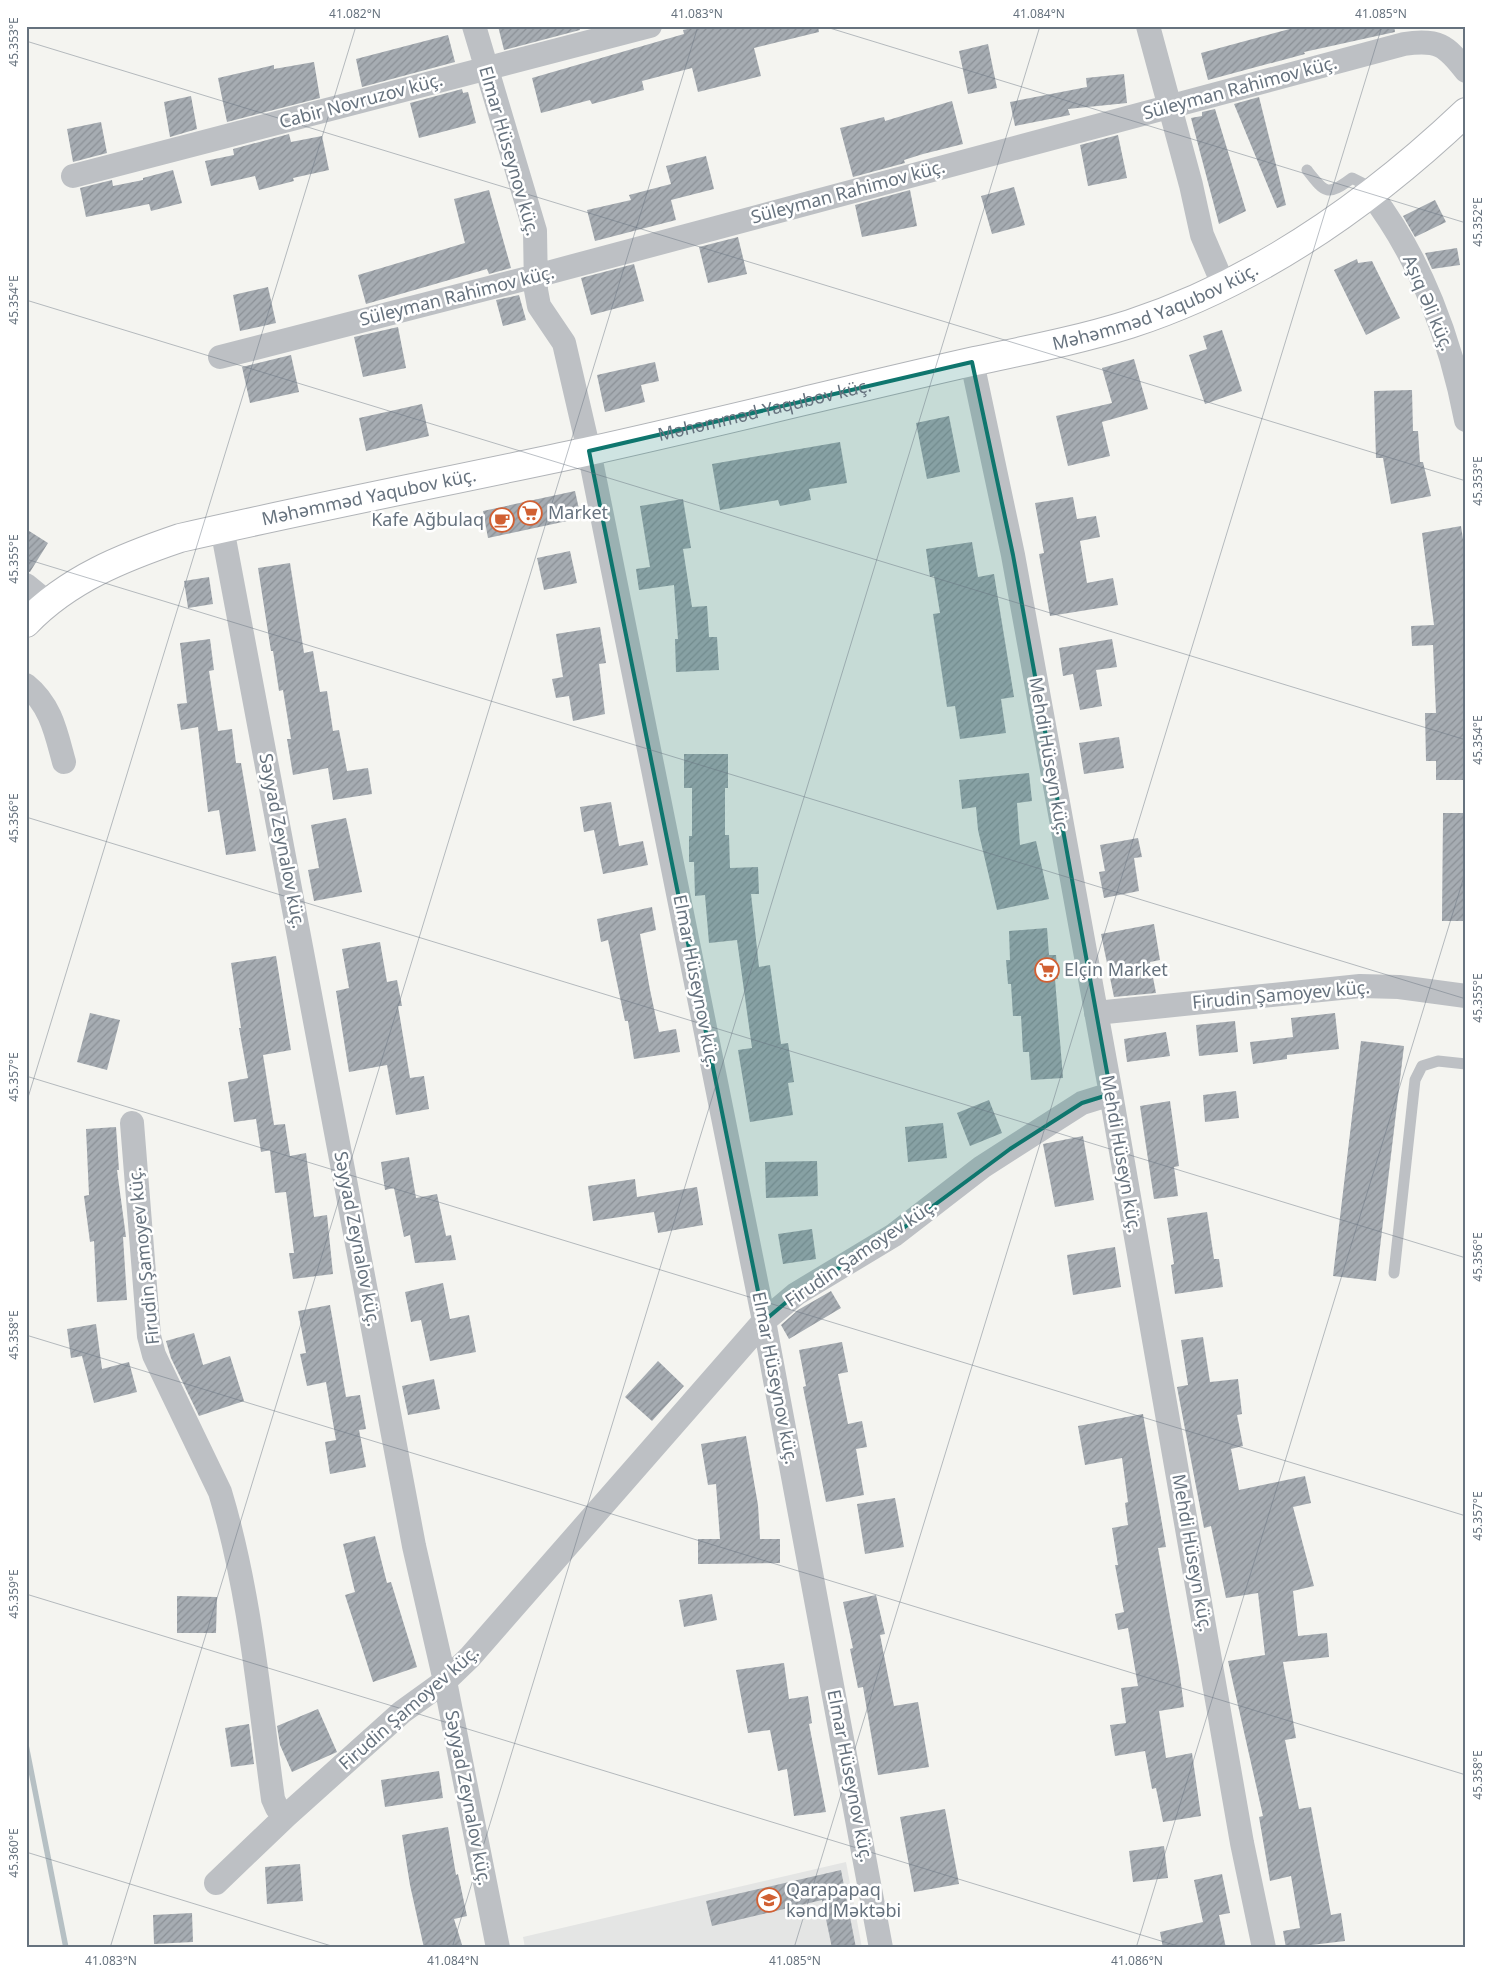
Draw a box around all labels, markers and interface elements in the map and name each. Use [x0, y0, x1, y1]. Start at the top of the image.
text: 41.082°N [329, 5, 381, 22]
text: 41.083°N [671, 5, 723, 22]
text: 41.084°N [1013, 5, 1065, 22]
text: 41.085°N [1355, 5, 1407, 22]
text: 45.353°E [5, 17, 22, 67]
street label: Süleyman Rahimov küç. [1140, 50, 1339, 124]
street label: Elmar Hüseynov küç. [474, 63, 546, 238]
street label: Cabir Novruzov küç. [276, 67, 445, 133]
street label: Süleyman Rahimov küç. [748, 154, 947, 228]
text: 45.352°E [1469, 197, 1486, 247]
street label: Aşıq Əli küç. [1398, 251, 1460, 354]
street label: Məhəmməd Yaqubov küç. [1050, 257, 1262, 355]
street label: Süleyman Rahimov küç. [357, 259, 557, 331]
text: 45.354°E [5, 275, 22, 325]
street label: Məhəmməd Yaqubov küç. [655, 372, 874, 446]
text: 45.353°E [1469, 456, 1486, 506]
street label: Məhəmməd Yaqubov küç. [259, 462, 478, 530]
supermarket icon: Market [517, 500, 543, 526]
place label: Market [548, 500, 609, 524]
place label: Kafe Ağbulaq [371, 507, 484, 531]
cafe icon: Kafe Ağbulaq [489, 507, 515, 533]
text: 45.355°E [5, 534, 22, 584]
street label: Mehdi Hüseyn küç. [1024, 675, 1076, 837]
text: 45.354°E [1469, 715, 1486, 765]
street label: Səyyad Zeynalov küç. [254, 751, 312, 930]
text: 45.356°E [5, 793, 22, 843]
street label: Elmar Hüseynov küç. [668, 892, 725, 1069]
supermarket icon: Elçin Market [1034, 957, 1060, 983]
place label: Elçin Market [1064, 957, 1168, 981]
text: 45.355°E [1469, 973, 1486, 1023]
street label: Firudin Şamoyev küç. [1191, 974, 1371, 1014]
text: 45.357°E [5, 1052, 22, 1102]
street label: Mehdi Hüseyn küç. [1096, 1073, 1148, 1235]
street label: Səyyad Zeynalov küç. [329, 1149, 387, 1328]
street label: Firudin Şamoyev küç. [122, 1166, 164, 1346]
street label: Firudin Şamoyev küç. [780, 1192, 941, 1312]
text: 45.356°E [1469, 1232, 1486, 1282]
street label: Elmar Hüseynov küç. [747, 1289, 804, 1466]
text: 45.358°E [5, 1310, 22, 1360]
street label: Mehdi Hüseyn küç. [1167, 1472, 1219, 1634]
text: 45.357°E [1469, 1491, 1486, 1541]
text: 45.359°E [5, 1569, 22, 1619]
street label: Firudin Şamoyev küç. [333, 1640, 484, 1775]
street label: Elmar Hüseynov küç. [822, 1687, 879, 1864]
street label: Səyyad Zeynalov küç. [440, 1708, 498, 1887]
text: 45.358°E [1469, 1750, 1486, 1800]
text: 45.360°E [5, 1828, 22, 1878]
place label: Qarapapaq kənd Məktəbi [786, 1877, 901, 1922]
school or university icon: Qarapapaq kənd Məktəbi [756, 1887, 782, 1913]
text: 41.083°N [85, 1952, 137, 1969]
text: 41.084°N [427, 1952, 479, 1969]
text: 41.085°N [769, 1952, 821, 1969]
text: 41.086°N [1111, 1952, 1163, 1969]

